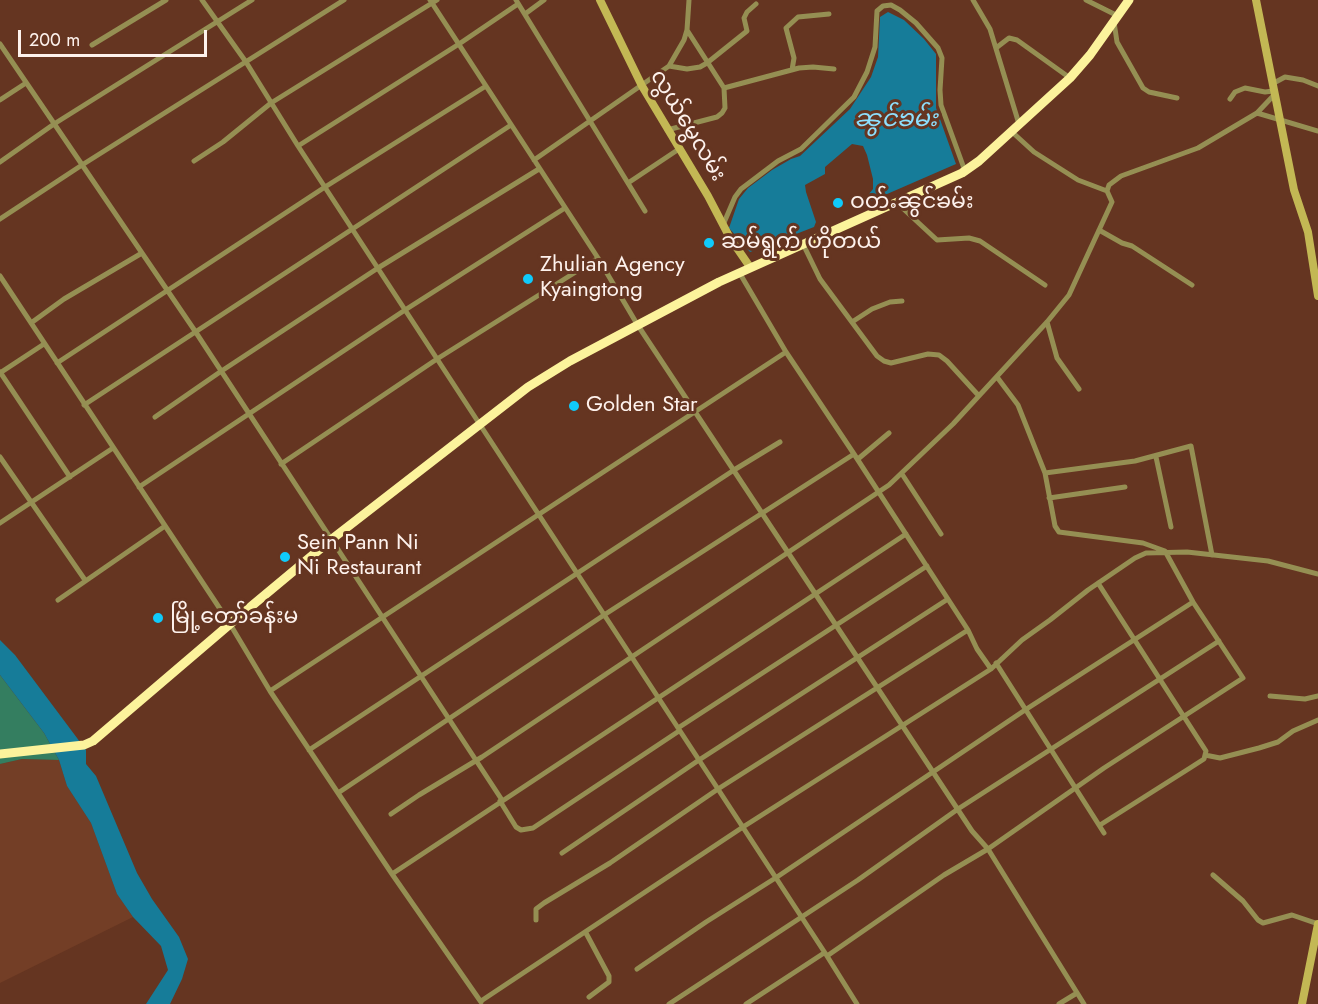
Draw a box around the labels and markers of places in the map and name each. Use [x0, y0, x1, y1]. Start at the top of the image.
place label: ဝတ်ႉၼွင်ၶမ်း [850, 190, 974, 216]
marker: ဝတ်ႉၼွင်ၶမ်း [831, 196, 845, 210]
place label: ဆမ်ရွက် ဟိုတယ် [721, 230, 881, 256]
marker: ဆမ်ရွက် ဟိုတယ် [702, 236, 716, 250]
place label: Zhulian Agency Kyaingtong [540, 253, 685, 304]
marker: Zhulian Agency Kyaingtong [521, 272, 535, 286]
place label: Golden Star [586, 393, 698, 419]
marker: Golden Star [567, 399, 581, 413]
place label: Sein Pann Ni Ni Restaurant [297, 531, 421, 582]
marker: Sein Pann Ni Ni Restaurant [278, 550, 292, 564]
place label: မြို့တော်ခန်းမ [170, 605, 298, 631]
marker: မြို့တော်ခန်းမ [151, 611, 165, 625]

